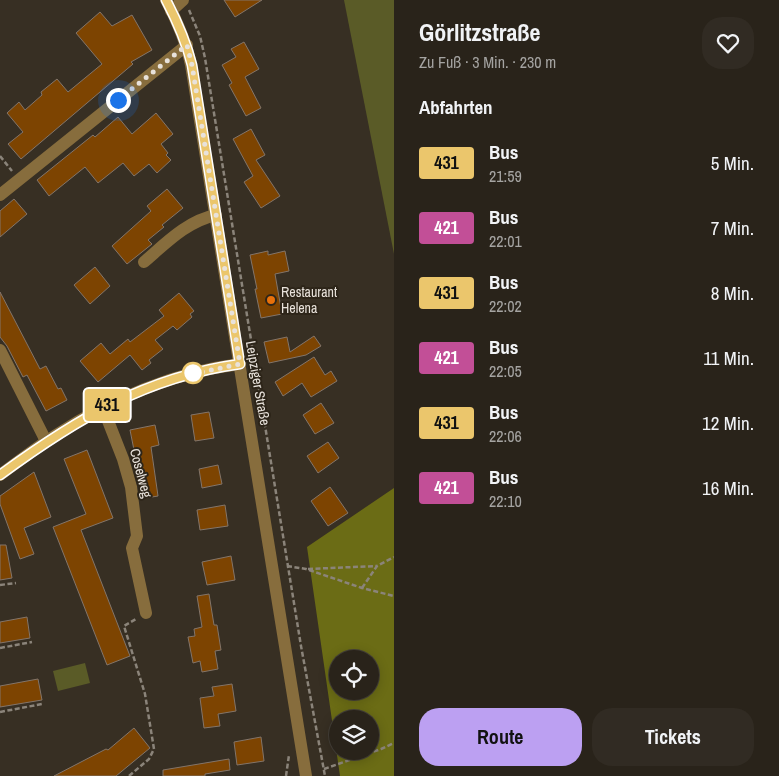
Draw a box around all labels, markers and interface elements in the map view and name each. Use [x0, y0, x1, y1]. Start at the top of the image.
text: Görlitzstraße [419, 16, 540, 48]
button: heart [702, 17, 754, 69]
text: Zu Fuß · 3 Min. · 230 m [419, 51, 556, 73]
your location [106, 88, 131, 113]
text: Abfahrten [419, 94, 493, 120]
text: Bus [489, 139, 518, 165]
text: 431 [434, 150, 459, 175]
text: 5 Min. [711, 150, 754, 176]
text: 21:59 [489, 165, 522, 187]
text: Bus [489, 204, 518, 230]
text: 421 [434, 215, 459, 240]
text: 7 Min. [711, 215, 754, 241]
text: 22:01 [489, 230, 522, 252]
text: Bus [489, 269, 518, 295]
text: 431 [434, 280, 459, 305]
text: 8 Min. [711, 280, 754, 306]
place label: Restaurant Helena [281, 283, 337, 317]
marker: Restaurant Helena [265, 294, 277, 306]
text: 22:02 [489, 295, 522, 317]
text: Bus [489, 334, 518, 360]
street label: Leipziger Straße [242, 339, 274, 427]
text: 421 [434, 345, 459, 370]
text: 11 Min. [703, 345, 754, 371]
text: 22:05 [489, 360, 522, 382]
unlabelled marker [182, 362, 204, 384]
line badge: 431 [78, 389, 136, 421]
text: 431 [95, 392, 119, 417]
text: Bus [489, 399, 518, 425]
text: 431 [434, 410, 459, 435]
text: 12 Min. [702, 410, 754, 436]
text: 22:06 [489, 425, 522, 447]
street label: Coselweg [126, 446, 156, 500]
text: Bus [489, 464, 518, 490]
text: 421 [434, 475, 459, 500]
text: 16 Min. [702, 475, 754, 501]
text: 22:10 [489, 490, 522, 512]
map controls [329, 650, 379, 760]
button: locate [329, 650, 379, 700]
button: Route [419, 708, 582, 766]
button: Tickets [592, 708, 754, 766]
button: layers [329, 710, 379, 760]

